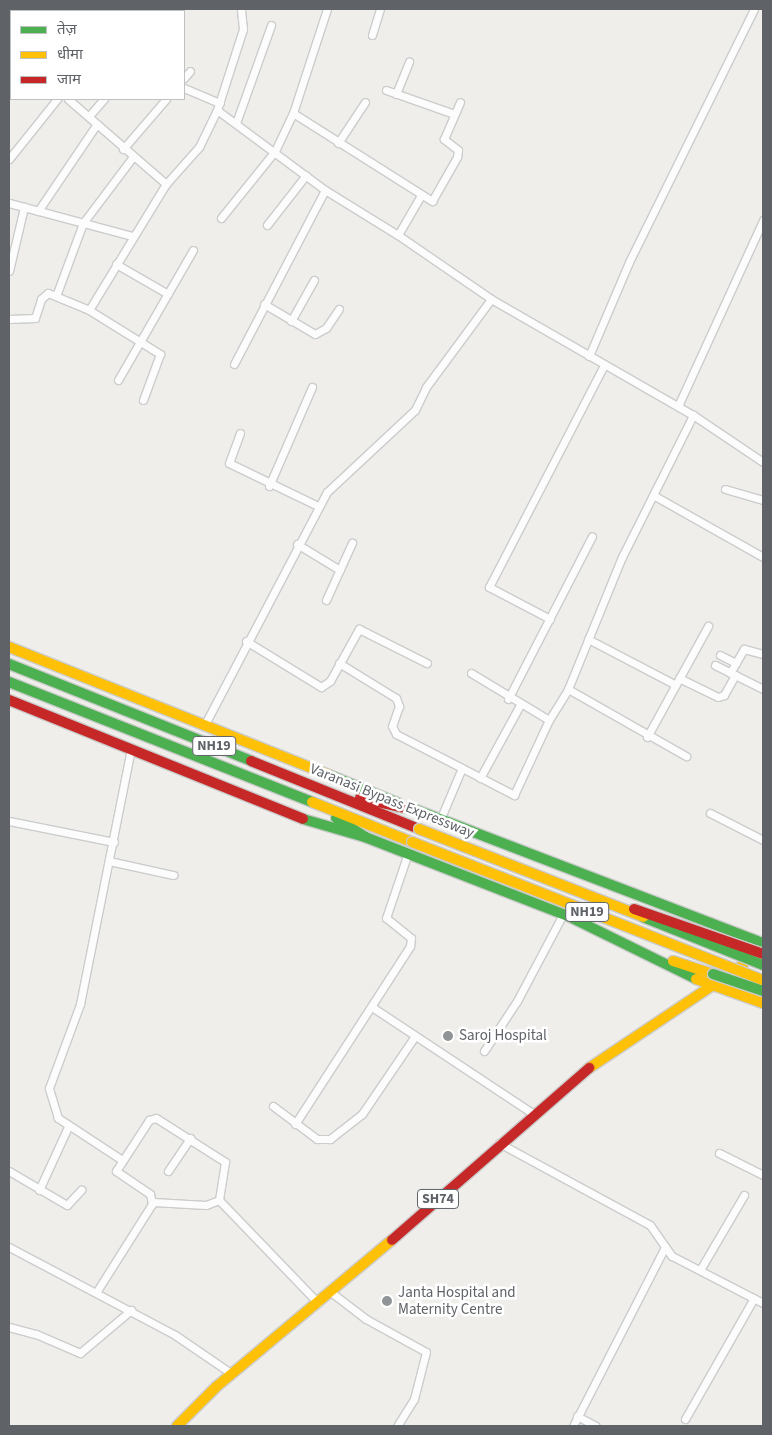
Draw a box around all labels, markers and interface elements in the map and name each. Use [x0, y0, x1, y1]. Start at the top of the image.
legend [10, 10, 185, 100]
text: तेज़ [57, 19, 77, 40]
text: धीमा [57, 44, 83, 65]
text: जाम [57, 69, 81, 90]
road number: NH19 [192, 734, 236, 758]
street label: Varanasi Bypass Expressway [307, 760, 477, 842]
road number: NH19 [564, 900, 610, 924]
place label: Saroj Hospital [459, 1027, 547, 1045]
marker: Saroj Hospital [441, 1029, 455, 1043]
road number: SH74 [417, 1188, 459, 1210]
place label: Janta Hospital and Maternity Centre [398, 1283, 516, 1318]
marker: Janta Hospital and Maternity Centre [380, 1294, 394, 1308]

